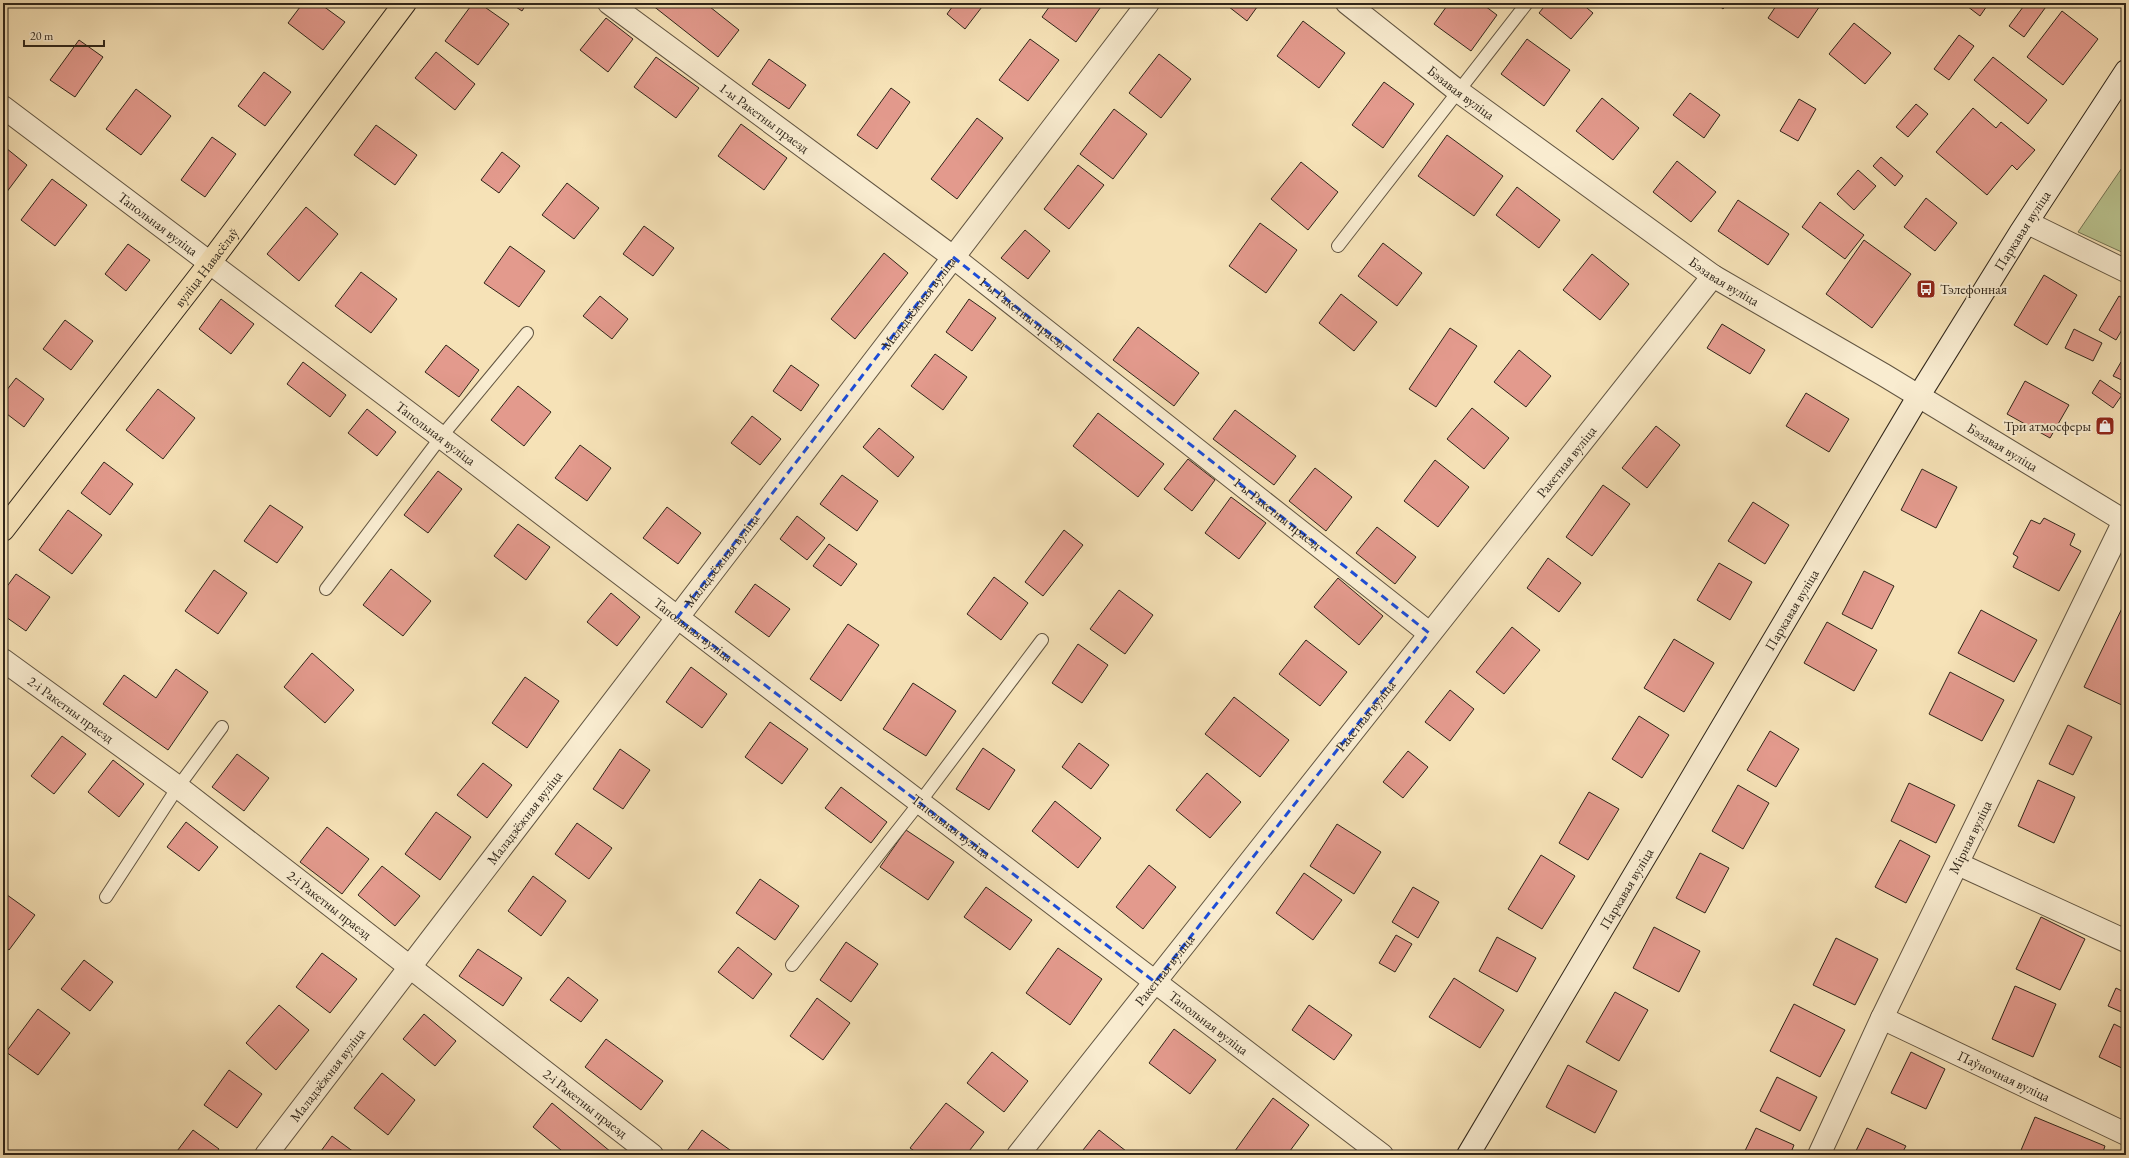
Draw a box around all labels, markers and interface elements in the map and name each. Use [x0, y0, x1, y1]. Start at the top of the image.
scale bar [24, 22, 104, 48]
text: 20 m [30, 28, 54, 44]
street label: Бэзавая вуліца [1424, 61, 1499, 124]
street label: 1-ы Ракетны праезд [716, 78, 813, 157]
street label: Паркавая вуліца [1990, 187, 2055, 274]
street label: Тапольная вуліца [114, 188, 202, 260]
street label: вуліца Навасёлаў [170, 223, 243, 311]
street label: Маладзёжная вуліца [877, 252, 960, 354]
street label: Бэзавая вуліца [1685, 253, 1763, 310]
street label: 1-ы Ракетны праезд [975, 272, 1071, 353]
bus stop icon: Тэлефонная [1915, 278, 1937, 300]
place label: Тэлефонная [1940, 280, 2007, 298]
street label: Тапольная вуліца [392, 397, 480, 470]
shop icon: Три атмосферы [2094, 415, 2116, 437]
place label: Три атмосферы [2004, 417, 2091, 435]
street label: Бэзавая вуліца [1964, 419, 2042, 476]
street label: Ракетная вуліца [1532, 422, 1600, 501]
street label: 1-ы Ракетны праезд [1230, 473, 1326, 554]
street label: Маладзёжная вуліца [680, 509, 763, 611]
street label: Паркавая вуліца [1761, 565, 1823, 654]
street label: Тапольная вуліца [650, 593, 737, 666]
street label: 2-і Ракетны праезд [24, 672, 118, 747]
street label: Ракетная вуліца [1331, 676, 1400, 755]
street label: Маладзёжная вуліца [483, 767, 566, 868]
street label: Тапольная вуліца [908, 790, 995, 863]
street label: Мірная вуліца [1945, 797, 1996, 877]
street label: Паркавая вуліца [1595, 844, 1658, 932]
street label: 2-і Ракетны праезд [284, 866, 376, 943]
street label: Ракетная вуліца [1130, 930, 1199, 1009]
street label: Тапольная вуліца [1165, 987, 1253, 1059]
street label: Маладзёжная вуліца [286, 1024, 369, 1125]
street label: Паўночная вуліца [1955, 1046, 2053, 1106]
street label: 2-і Ракетны праезд [539, 1065, 632, 1142]

